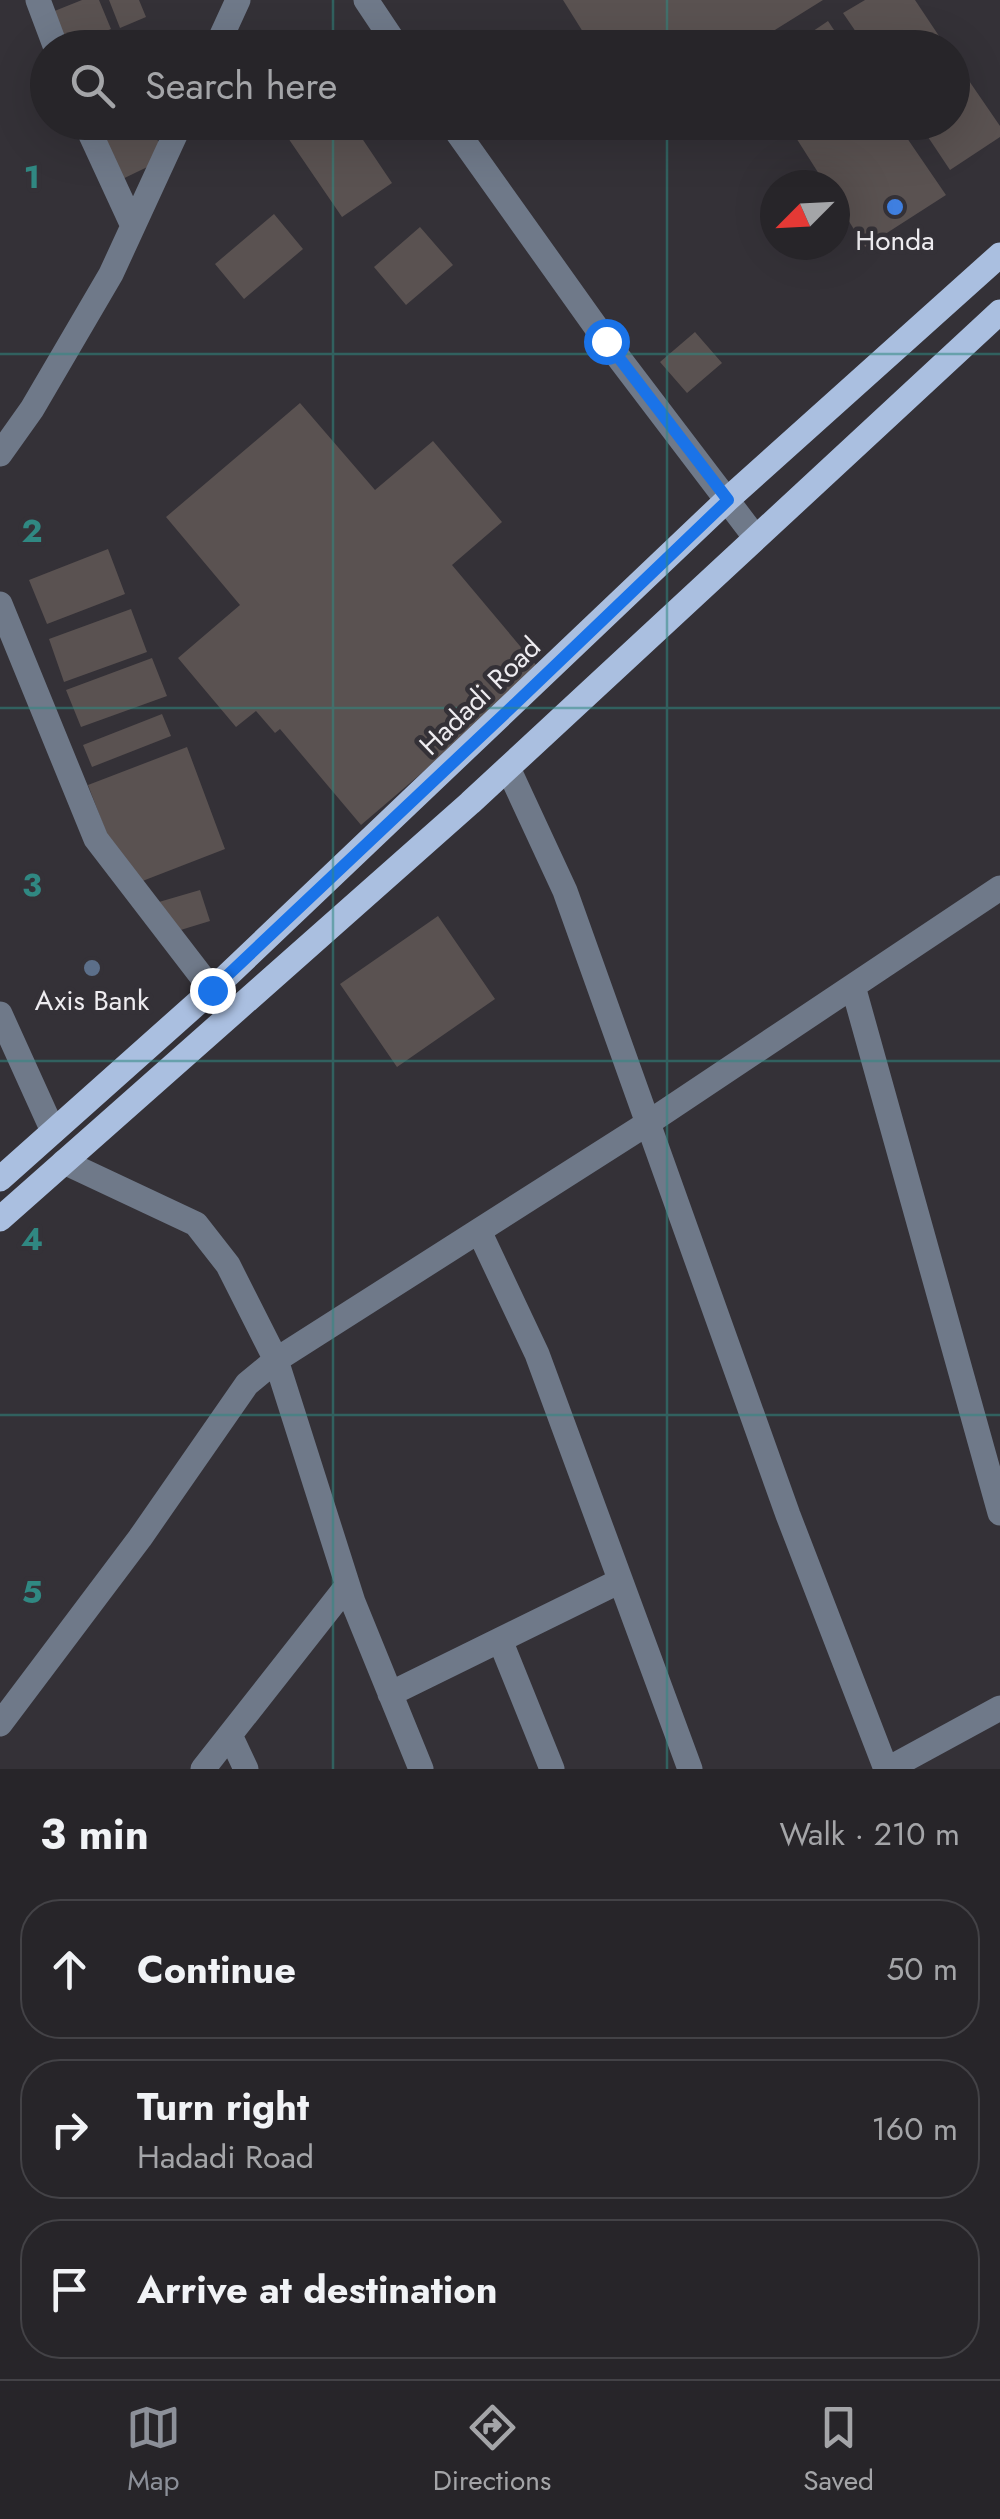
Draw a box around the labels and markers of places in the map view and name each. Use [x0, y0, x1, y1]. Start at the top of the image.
marker: Honda [884, 196, 906, 218]
place label: Honda [855, 220, 935, 261]
marker: Axis Bank [81, 957, 103, 979]
place label: Axis Bank [35, 980, 150, 1021]

